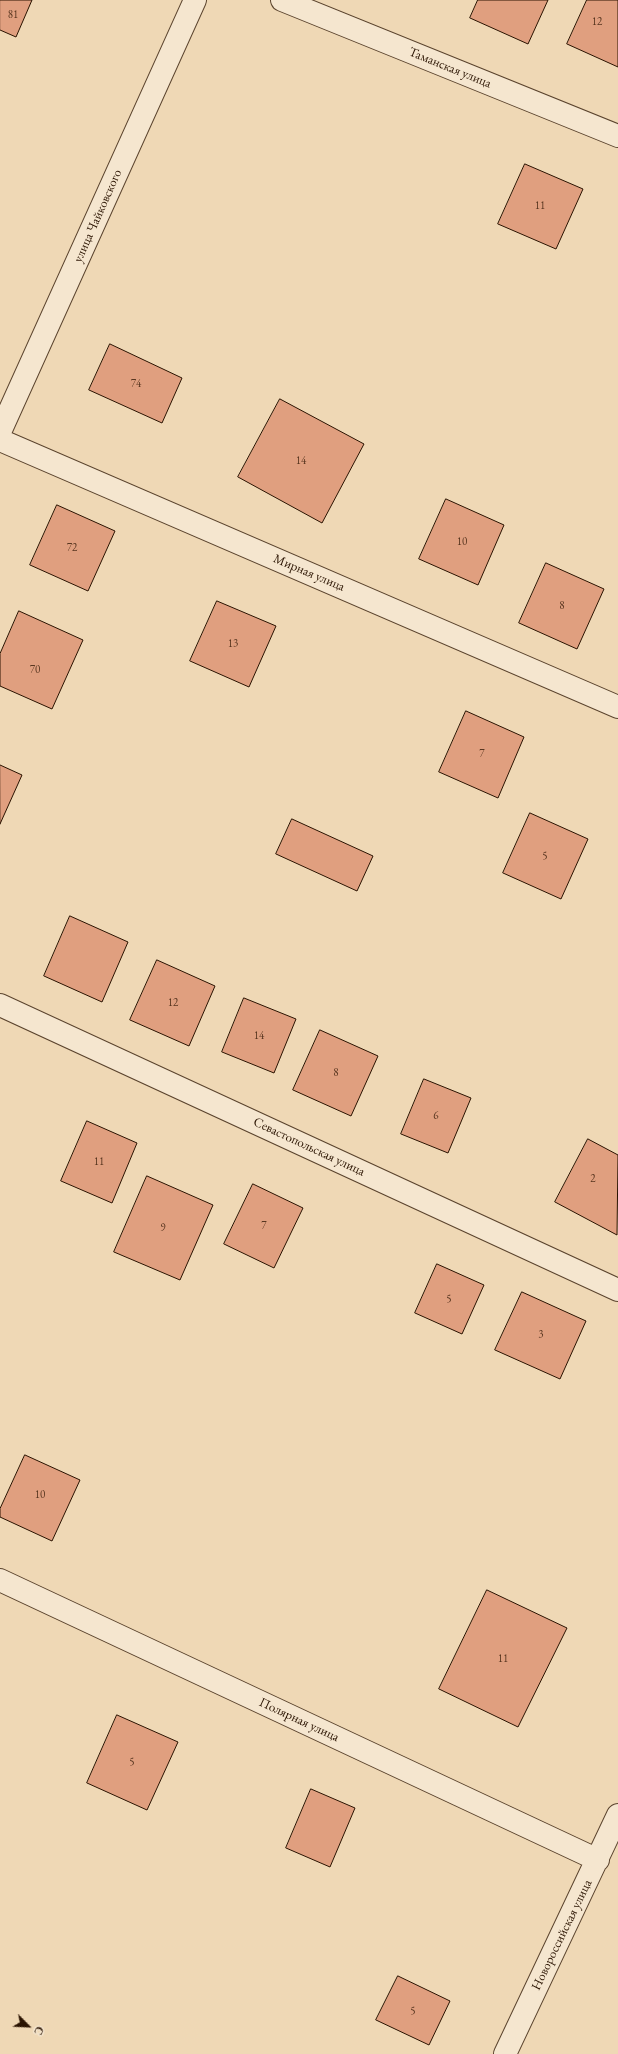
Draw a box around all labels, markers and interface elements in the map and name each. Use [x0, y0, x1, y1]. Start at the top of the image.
house number: 81 [8, 8, 18, 22]
house number: 12 [592, 15, 602, 29]
street label: Таманская улица [406, 44, 494, 92]
street label: улица Чайковского [70, 167, 126, 265]
house number: 11 [535, 199, 545, 213]
house number: 74 [131, 377, 141, 391]
house number: 14 [296, 454, 306, 468]
house number: 10 [457, 535, 467, 549]
house number: 72 [67, 541, 77, 555]
street label: Мирная улица [271, 551, 347, 595]
house number: 8 [559, 599, 565, 613]
house number: 13 [228, 637, 238, 651]
house number: 70 [30, 663, 40, 677]
house number: 7 [479, 747, 485, 761]
house number: 5 [542, 849, 548, 863]
house number: 12 [168, 996, 178, 1010]
house number: 14 [254, 1029, 264, 1043]
house number: 8 [333, 1066, 339, 1080]
house number: 6 [433, 1109, 439, 1123]
street label: Севастопольская улица [251, 1114, 367, 1180]
house number: 11 [94, 1155, 104, 1169]
house number: 2 [590, 1172, 596, 1186]
house number: 7 [261, 1219, 267, 1233]
house number: 9 [160, 1221, 166, 1235]
house number: 5 [446, 1292, 452, 1306]
house number: 3 [538, 1328, 544, 1342]
house number: 10 [35, 1488, 45, 1502]
house number: 11 [498, 1652, 508, 1666]
street label: Полярная улица [257, 1695, 341, 1745]
house number: 5 [129, 1755, 135, 1769]
street label: Новороссийская улица [528, 1877, 596, 1993]
house number: 5 [410, 2004, 416, 2018]
north arrow [8, 2006, 48, 2046]
text: С [31, 2024, 47, 2037]

